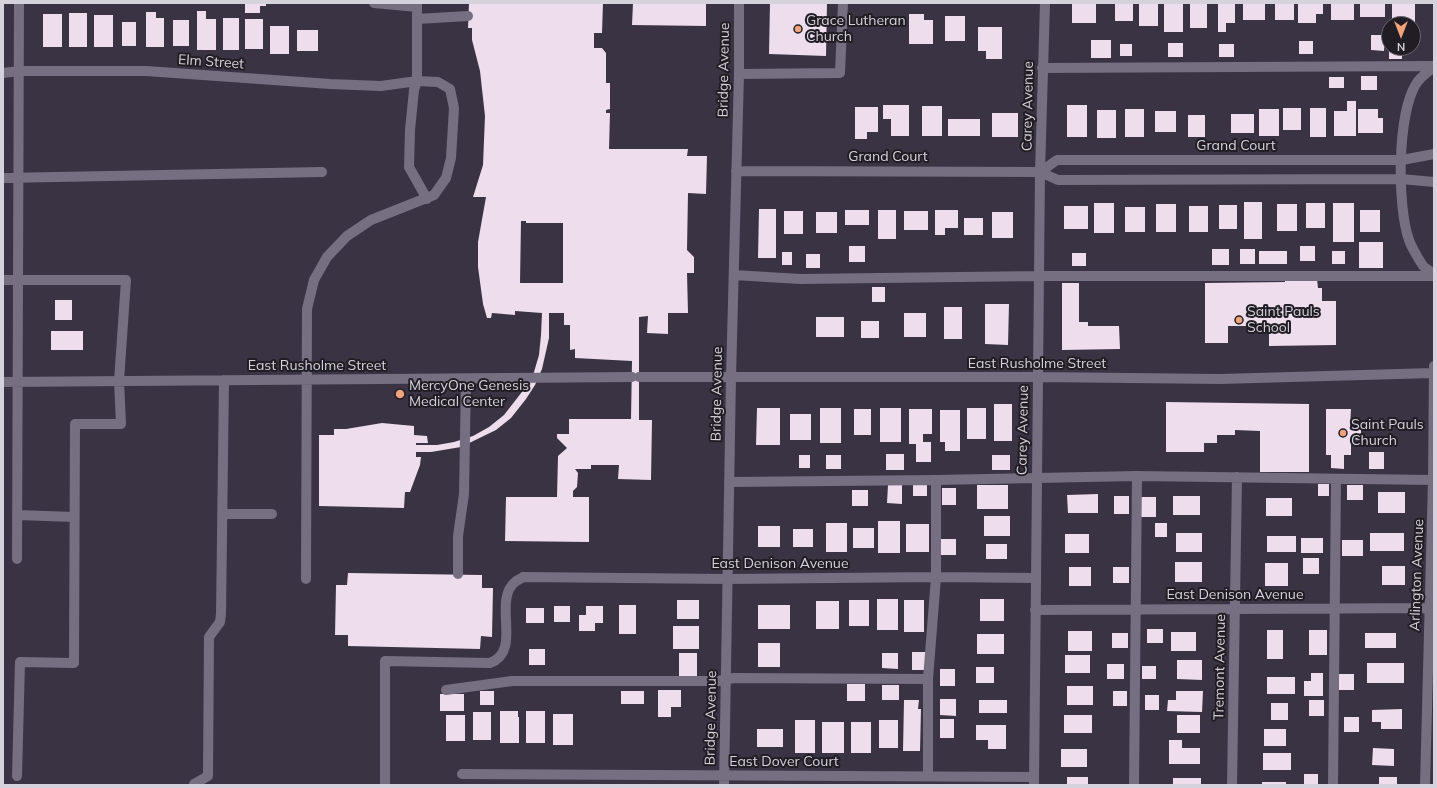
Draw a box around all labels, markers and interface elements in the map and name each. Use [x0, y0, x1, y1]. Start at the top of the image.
place label: Grace Lutheran Church [806, 13, 906, 46]
north arrow [1381, 16, 1421, 56]
street label: Bridge Avenue [715, 22, 733, 118]
marker: Grace Lutheran Church [793, 24, 803, 34]
text: N [1397, 40, 1405, 54]
street label: Elm Street [177, 51, 245, 73]
street label: Carey Avenue [1019, 61, 1037, 151]
street label: Grand Court [1196, 138, 1276, 154]
street label: Grand Court [848, 149, 928, 165]
place label: Saint Pauls School [1247, 304, 1320, 336]
marker: Saint Pauls School [1234, 315, 1244, 325]
street label: Bridge Avenue [708, 346, 726, 442]
street label: East Rusholme Street [968, 356, 1106, 372]
street label: East Rusholme Street [248, 358, 386, 374]
place label: MercyOne Genesis Medical Center [409, 378, 529, 410]
street label: Carey Avenue [1014, 385, 1032, 475]
marker: MercyOne Genesis Medical Center [394, 388, 406, 400]
place label: Saint Pauls Church [1351, 417, 1424, 450]
marker: Saint Pauls Church [1338, 428, 1348, 438]
street label: Arlington Avenue [1407, 519, 1427, 631]
street label: East Denison Avenue [711, 556, 849, 572]
street label: East Denison Avenue [1166, 587, 1304, 603]
street label: Tremont Avenue [1211, 614, 1229, 720]
street label: Bridge Avenue [702, 670, 720, 766]
street label: East Dover Court [729, 754, 839, 770]

